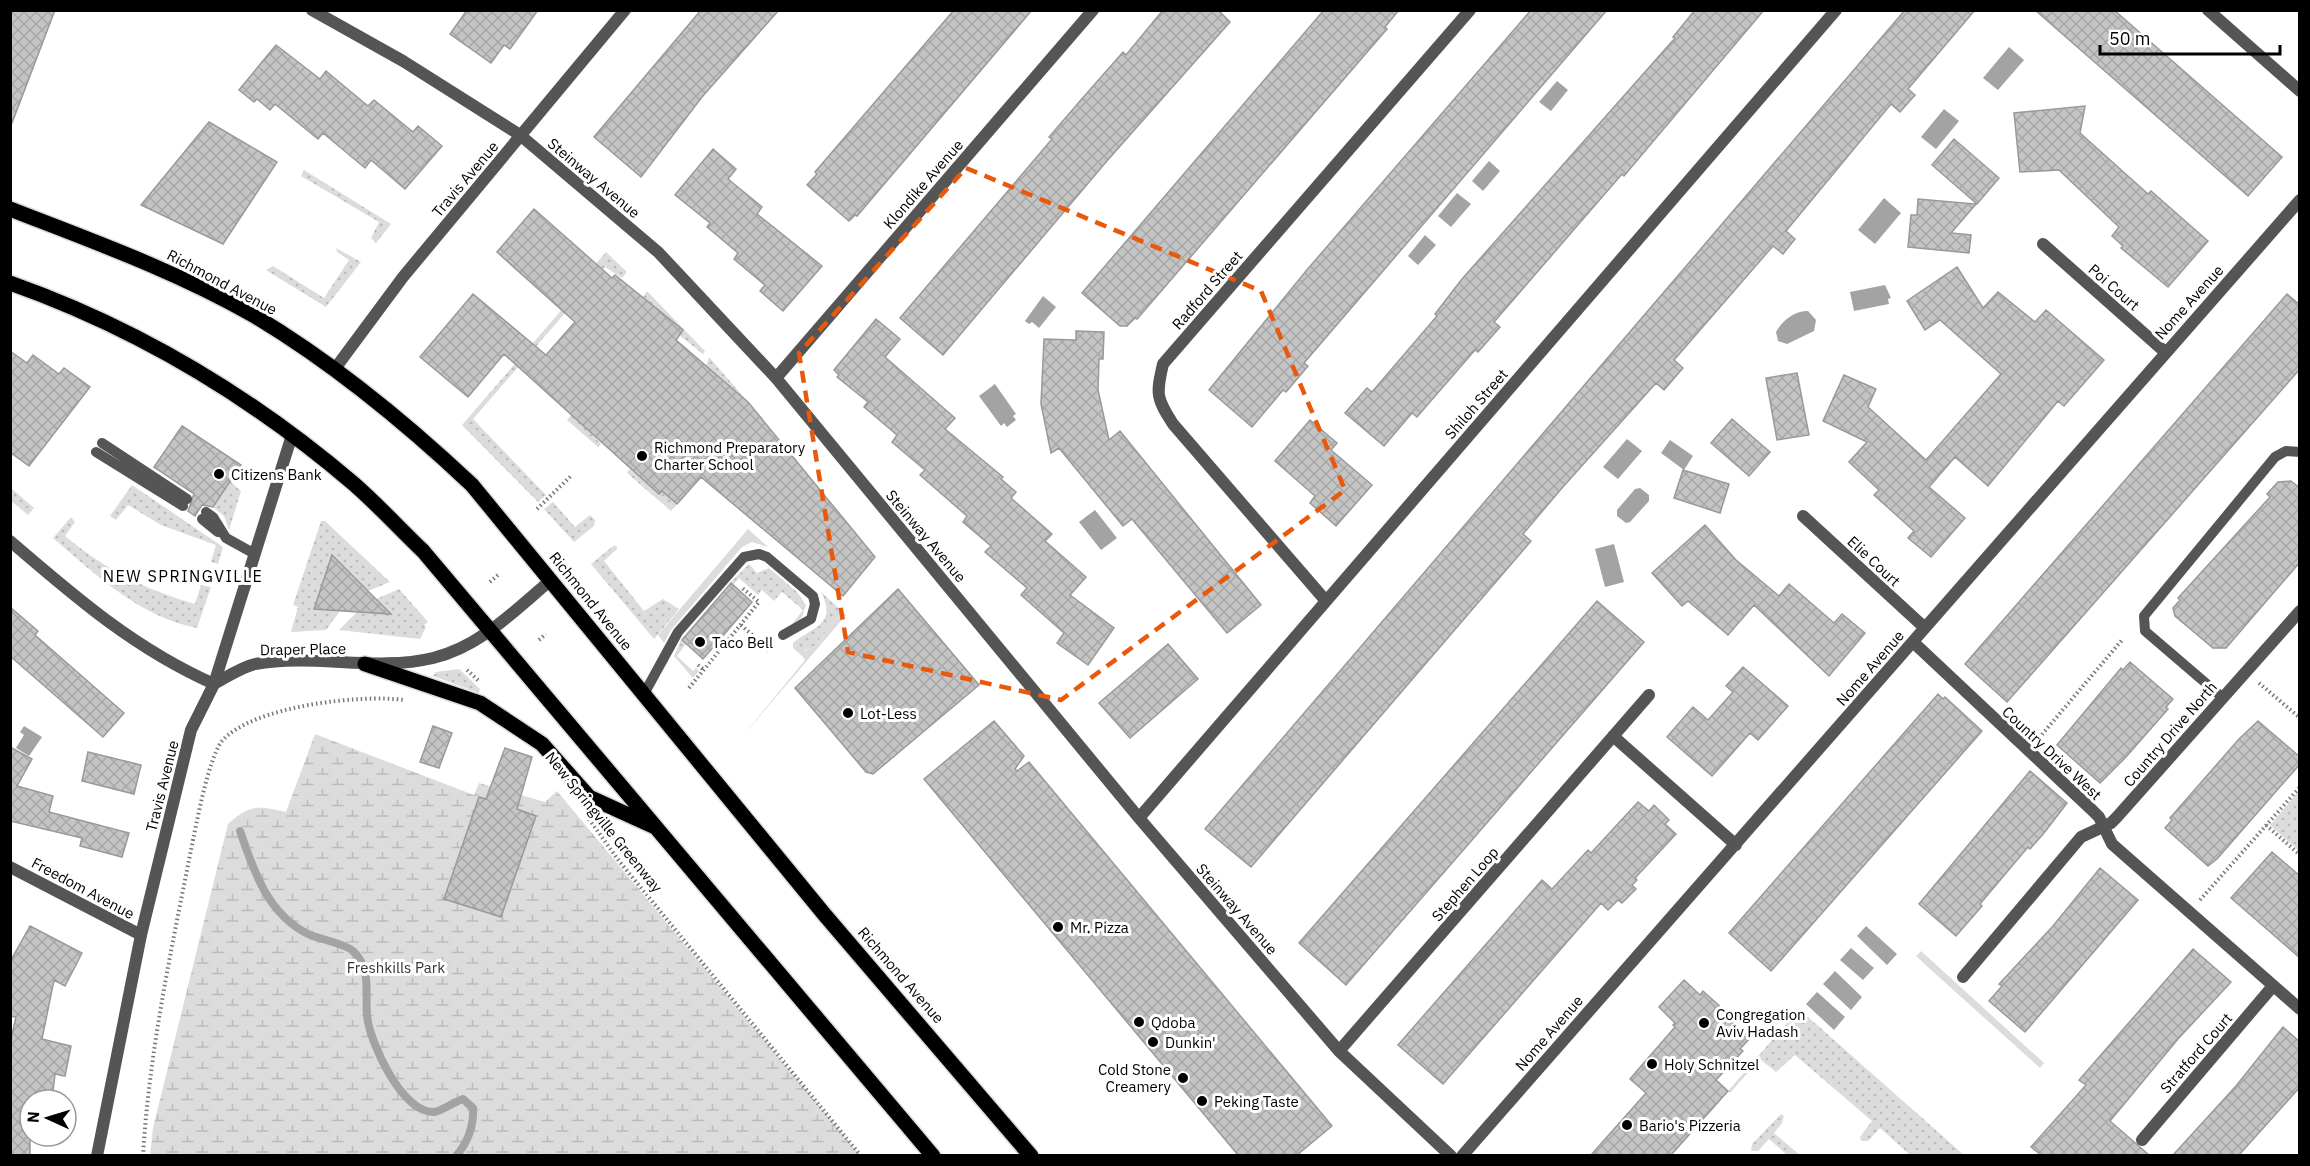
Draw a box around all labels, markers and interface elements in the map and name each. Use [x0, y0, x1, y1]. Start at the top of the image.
scale bar [2100, 18, 2280, 56]
text: 50 m [2109, 27, 2151, 50]
street label: Steinway Avenue [544, 134, 644, 222]
street label: Klondike Avenue [879, 135, 967, 233]
street label: Travis Avenue [428, 137, 502, 221]
street label: Richmond Avenue [164, 245, 280, 319]
street label: Radford Street [1168, 247, 1246, 333]
street label: Poi Court [2085, 260, 2143, 314]
street label: Nome Avenue [2151, 261, 2227, 343]
street label: Shiloh Street [1440, 365, 1512, 443]
place label: Richmond Preparatory Charter School [654, 438, 806, 474]
marker: Richmond Preparatory Charter School [635, 449, 649, 463]
place label: Citizens Bank [231, 465, 322, 484]
marker: Citizens Bank [212, 467, 226, 481]
street label: Steinway Avenue [882, 486, 970, 586]
street label: Elie Court [1844, 532, 1904, 590]
street label: Richmond Avenue [545, 548, 637, 654]
district label: NEW SPRINGVILLE [103, 566, 263, 586]
street label: Nome Avenue [1832, 626, 1908, 710]
place label: Taco Bell [712, 633, 773, 652]
marker: Taco Bell [693, 635, 707, 649]
street label: Draper Place [260, 639, 346, 659]
street label: Country Drive North [2119, 677, 2221, 791]
street label: Country Drive West [1998, 702, 2106, 804]
place label: Lot-Less [860, 704, 917, 723]
marker: Lot-Less [841, 706, 855, 720]
street label: Travis Avenue [141, 738, 183, 834]
street label: New Springville Greenway [541, 748, 667, 897]
street label: Stephen Loop [1427, 843, 1503, 925]
street label: Freedom Avenue [28, 853, 138, 923]
street label: Steinway Avenue [1192, 859, 1282, 959]
place label: Mr. Pizza [1070, 918, 1129, 937]
marker: Mr. Pizza [1051, 920, 1065, 934]
street label: Richmond Avenue [854, 923, 948, 1027]
park label: Freshkills Park [347, 958, 445, 977]
street label: Nome Avenue [1511, 991, 1587, 1075]
place label: Congregation Aviv Hadash [1716, 1005, 1806, 1041]
street label: Stratford Court [2156, 1009, 2236, 1097]
place label: Qdoba [1151, 1013, 1195, 1032]
marker: Qdoba [1132, 1015, 1146, 1029]
marker: Congregation Aviv Hadash [1697, 1016, 1711, 1030]
place label: Dunkin' [1165, 1033, 1216, 1052]
marker: Dunkin' [1146, 1035, 1160, 1049]
place label: Holy Schnitzel [1664, 1055, 1759, 1074]
marker: Holy Schnitzel [1645, 1057, 1659, 1071]
place label: Cold Stone Creamery [1098, 1060, 1172, 1096]
marker: Cold Stone Creamery [1176, 1071, 1190, 1085]
north arrow [18, 1088, 78, 1148]
place label: Peking Taste [1214, 1092, 1299, 1111]
marker: Peking Taste [1195, 1094, 1209, 1108]
text: N [23, 1110, 43, 1123]
place label: Bario's Pizzeria [1639, 1116, 1741, 1135]
marker: Bario's Pizzeria [1620, 1118, 1634, 1132]

